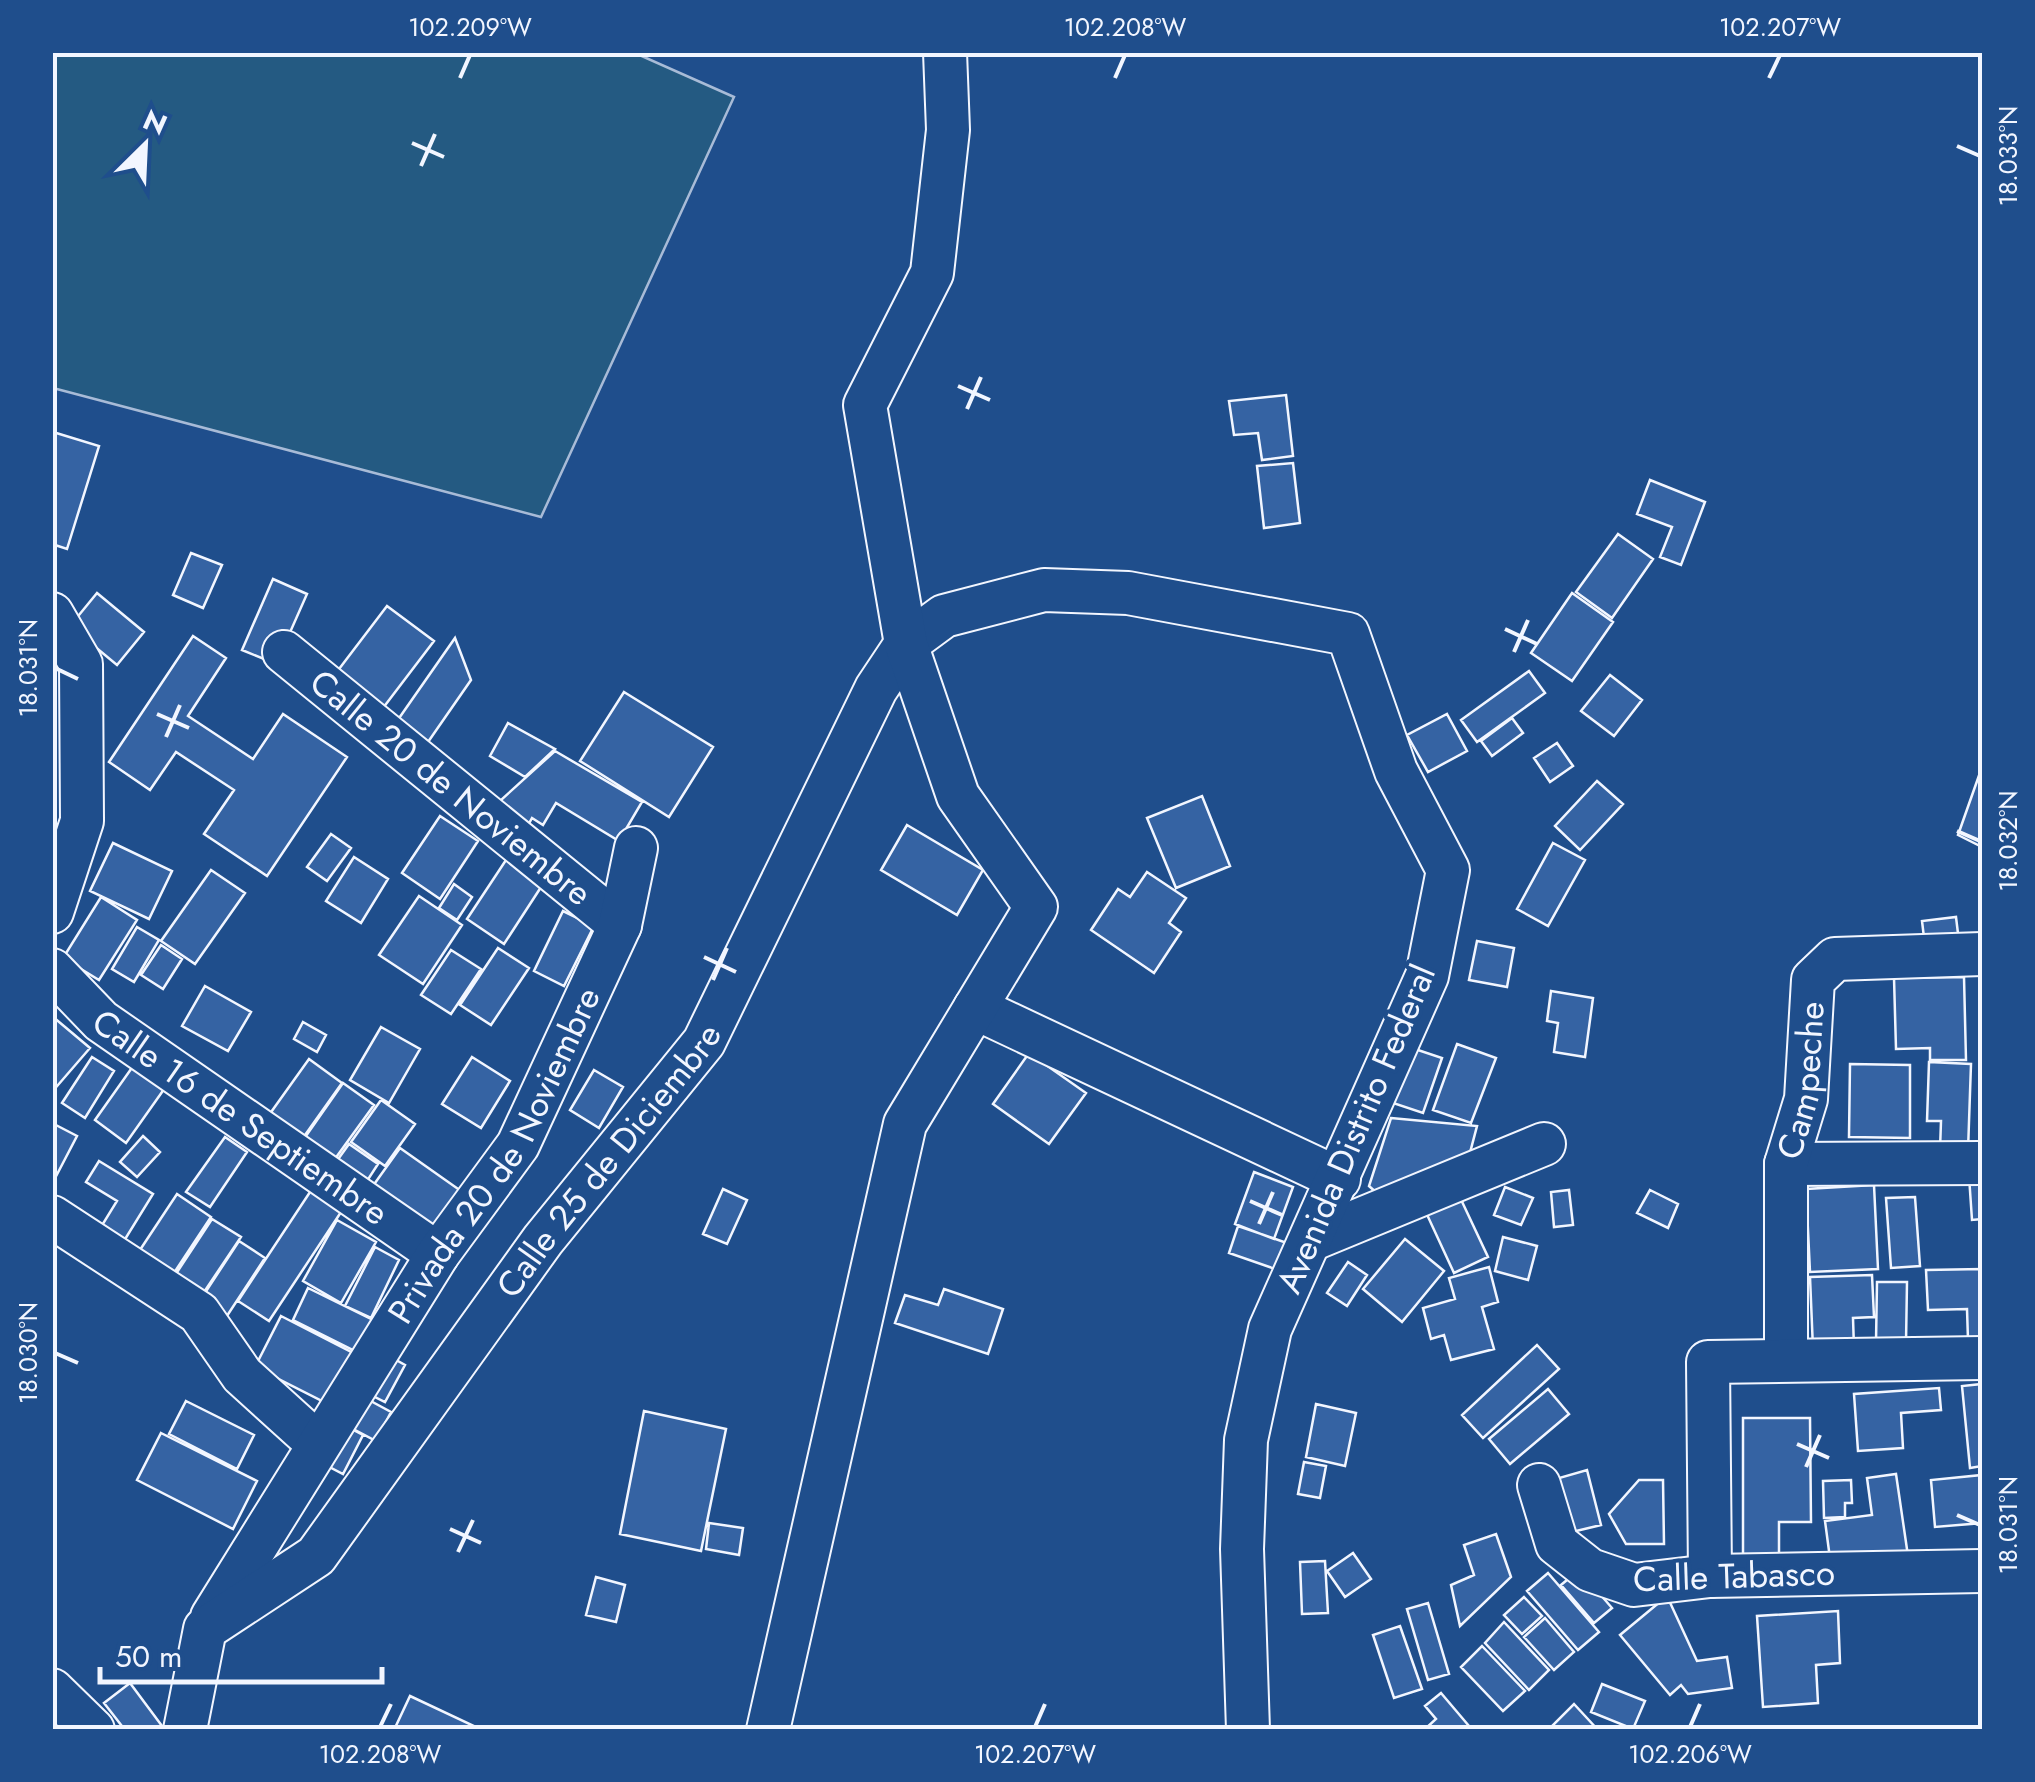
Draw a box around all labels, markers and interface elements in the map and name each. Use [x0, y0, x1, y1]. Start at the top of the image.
text: 102.209°W [408, 9, 532, 45]
text: 102.208°W [1064, 9, 1187, 45]
text: 102.207°W [1719, 9, 1841, 45]
north arrow [95, 95, 195, 195]
text: N [136, 99, 173, 146]
text: 18.033°N [1990, 106, 2026, 206]
text: 18.031°N [10, 619, 46, 717]
street label: Calle 20 de Noviembre [299, 658, 603, 917]
text: 18.032°N [1990, 790, 2026, 892]
street label: Avenida Distrito Federal [1264, 957, 1448, 1301]
street label: Privada 20 de Noviembre [376, 979, 613, 1333]
street label: Calle 16 de Septiembre [82, 997, 398, 1237]
street label: Campeche [1764, 1000, 1837, 1165]
street label: Calle 25 de Diciembre [484, 1016, 734, 1308]
text: 18.030°N [10, 1302, 46, 1404]
text: 18.031°N [1990, 1476, 2026, 1574]
street label: Calle Tabasco [1632, 1547, 1836, 1605]
scale bar [100, 1622, 382, 1684]
text: 50 m [115, 1635, 182, 1678]
text: 102.208°W [319, 1736, 442, 1772]
text: 102.207°W [974, 1736, 1096, 1772]
text: 102.206°W [1628, 1736, 1752, 1772]

